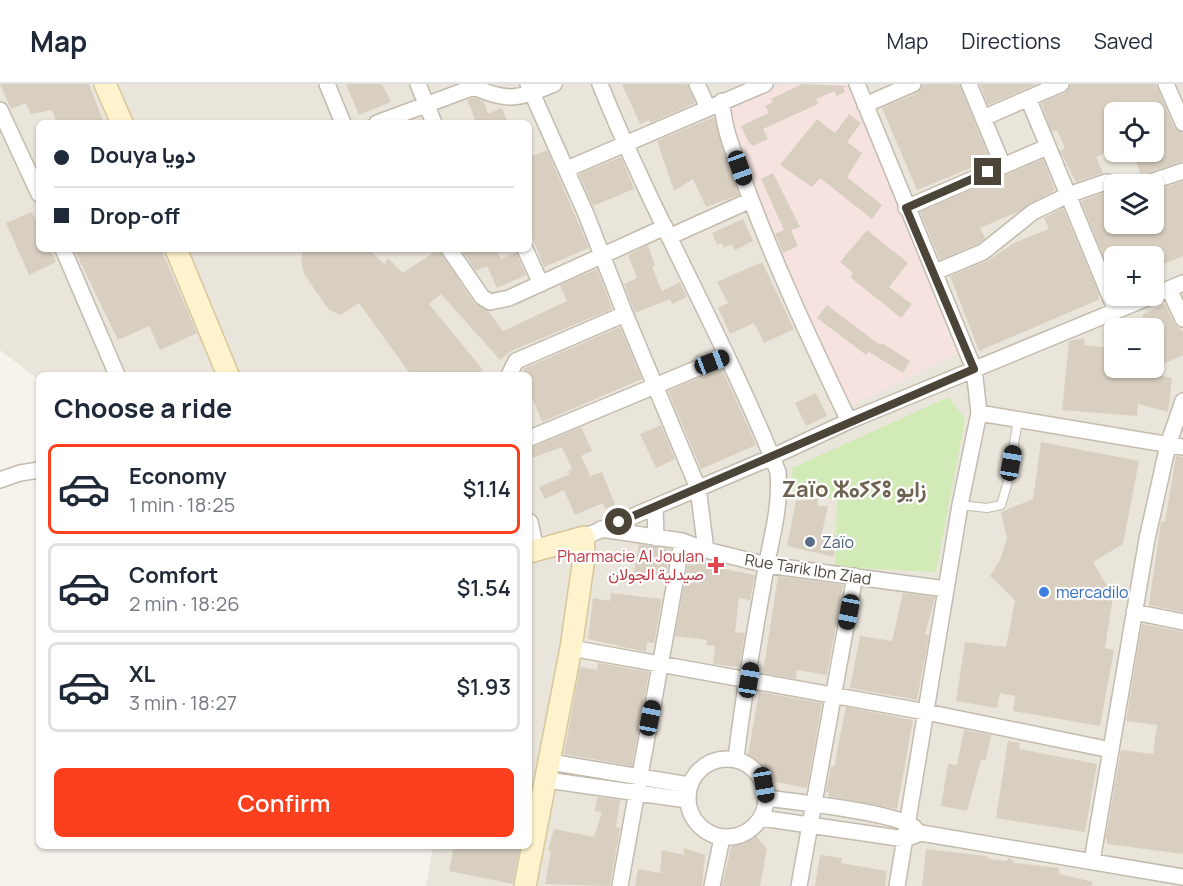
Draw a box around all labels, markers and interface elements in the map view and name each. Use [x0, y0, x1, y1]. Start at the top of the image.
text: Map [30, 22, 87, 60]
text: Map [887, 27, 928, 55]
text: Directions [961, 27, 1061, 55]
text: Saved [1094, 27, 1153, 55]
map controls [1104, 102, 1164, 378]
button: locate [1104, 102, 1164, 162]
text: Douya دويا [90, 140, 196, 170]
car [725, 148, 755, 188]
route end [974, 158, 1001, 185]
button: layers [1104, 174, 1164, 234]
text: Drop-off [90, 201, 180, 231]
button: + [1104, 246, 1164, 306]
button: − [1104, 318, 1164, 378]
car [692, 347, 732, 377]
text: Choose a ride [54, 389, 232, 426]
car [999, 444, 1023, 482]
text: Economy [129, 461, 227, 491]
icon: car [57, 462, 111, 516]
text: $1.14 [463, 474, 511, 504]
district label: Zaïo ⵣⴰⵢⵢⵓ زايو [782, 474, 927, 504]
text: 1 min · 18:25 [129, 491, 235, 518]
route start [605, 508, 632, 535]
place label: Zaïo [822, 531, 854, 553]
marker: Zaïo [803, 535, 817, 549]
place label: Pharmacie Al Joulan صيدلية الجولان [557, 545, 704, 585]
street label: Rue Tarik Ibn Ziad [743, 548, 873, 590]
marker: Pharmacie Al Joulan صيدلية الجولان [709, 558, 723, 572]
text: Comfort [129, 560, 218, 590]
icon: car [57, 561, 111, 615]
text: $1.54 [457, 573, 511, 603]
place label: mercadilo [1056, 581, 1129, 603]
marker: mercadilo [1037, 585, 1051, 599]
text: 2 min · 18:26 [129, 590, 240, 617]
car [837, 593, 861, 631]
text: XL [129, 659, 155, 689]
icon: car [57, 660, 111, 714]
car [737, 661, 761, 699]
text: $1.93 [457, 672, 511, 702]
text: 3 min · 18:27 [129, 689, 237, 716]
car [638, 699, 662, 737]
car [752, 766, 776, 804]
button: Confirm [54, 768, 514, 837]

